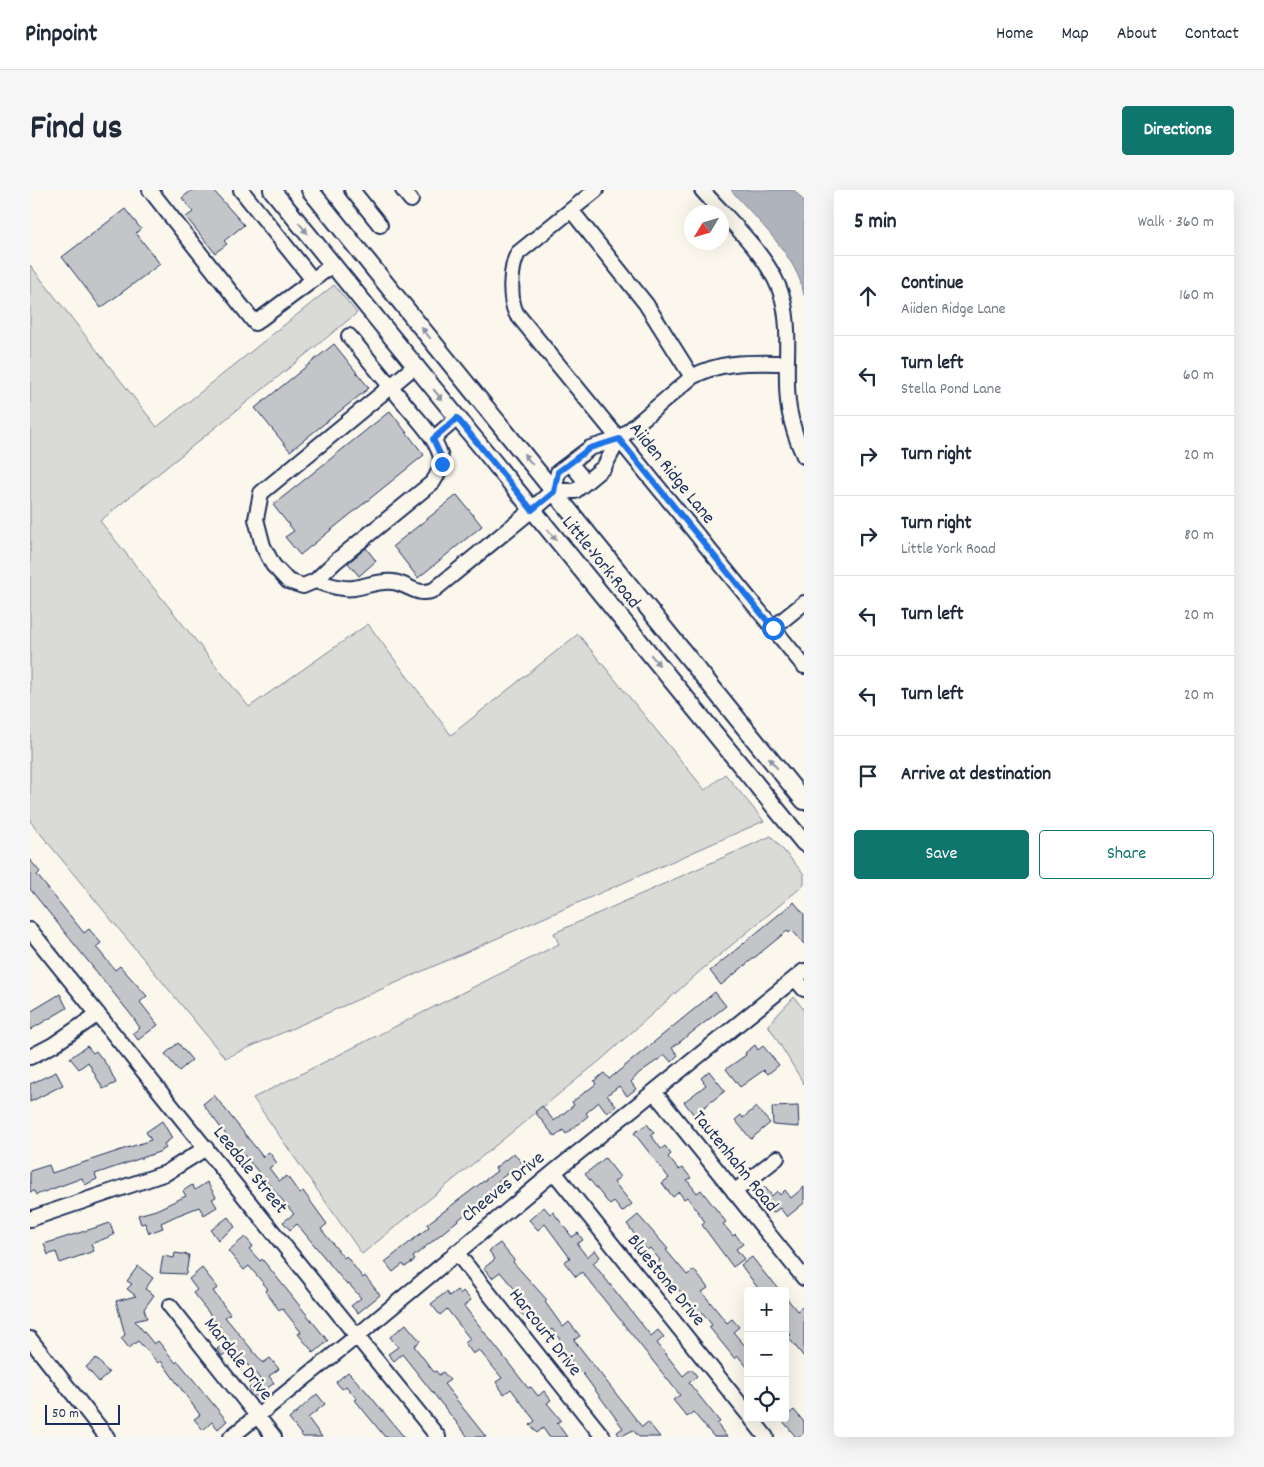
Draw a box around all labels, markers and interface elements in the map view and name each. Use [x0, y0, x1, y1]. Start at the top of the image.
text: Pinpoint [25, 18, 97, 52]
text: Home [996, 22, 1033, 47]
text: Map [1061, 22, 1089, 47]
text: About [1117, 22, 1157, 47]
text: Contact [1185, 22, 1239, 47]
text: Find us [30, 105, 122, 155]
button: Directions [1122, 106, 1234, 155]
north arrow [684, 205, 729, 250]
text: 5 min [854, 208, 897, 238]
text: Walk · 360 m [1138, 211, 1214, 234]
one-way arrow [297, 221, 308, 234]
text: Continue [901, 271, 963, 298]
icon: ahead [854, 282, 882, 310]
text: 160 m [1179, 284, 1214, 307]
text: Aiiden Ridge Lane [901, 298, 1006, 321]
one-way arrow [421, 327, 432, 340]
text: Turn left [901, 351, 964, 378]
icon: left [854, 362, 882, 390]
text: 60 m [1183, 364, 1214, 387]
text: Stella Pond Lane [901, 378, 1001, 401]
one-way arrow [433, 388, 444, 401]
street label: Aiiden Ridge Lane [621, 417, 721, 531]
icon: right [854, 442, 882, 470]
text: Turn right [901, 442, 972, 469]
text: 20 m [1184, 444, 1214, 467]
route end [431, 453, 454, 476]
one-way arrow [523, 453, 534, 466]
street label: Little York Road [554, 511, 646, 615]
text: Turn right [901, 511, 972, 538]
icon: right [854, 522, 882, 550]
text: 80 m [1184, 524, 1214, 547]
one-way arrow [546, 528, 557, 541]
text: Little York Road [901, 538, 996, 561]
icon: left [854, 602, 882, 630]
text: Turn left [901, 602, 964, 629]
text: 20 m [1184, 604, 1214, 627]
route start [762, 617, 785, 640]
one-way arrow [649, 654, 660, 667]
icon: left [854, 682, 882, 710]
text: Turn left [901, 682, 964, 709]
text: 20 m [1184, 684, 1214, 707]
one-way arrow [768, 757, 779, 770]
icon: arrive [854, 762, 882, 790]
text: Arrive at destination [901, 762, 1051, 789]
button: Save [854, 830, 1029, 879]
button: Share [1039, 830, 1214, 879]
street label: Tautenhahn Road [685, 1105, 783, 1219]
street label: Leedale Street [205, 1121, 293, 1221]
street label: Cheeves Drive [457, 1146, 551, 1230]
street label: Bluestone Drive [619, 1229, 711, 1333]
street label: Harcourt Drive [501, 1283, 587, 1383]
map controls [744, 1287, 789, 1422]
button: + [744, 1287, 789, 1332]
street label: Mardale Drive [196, 1313, 278, 1407]
button: − [744, 1332, 789, 1377]
button: locate [744, 1377, 789, 1422]
scale bar [45, 1402, 120, 1425]
text: 50 m [52, 1404, 79, 1424]

